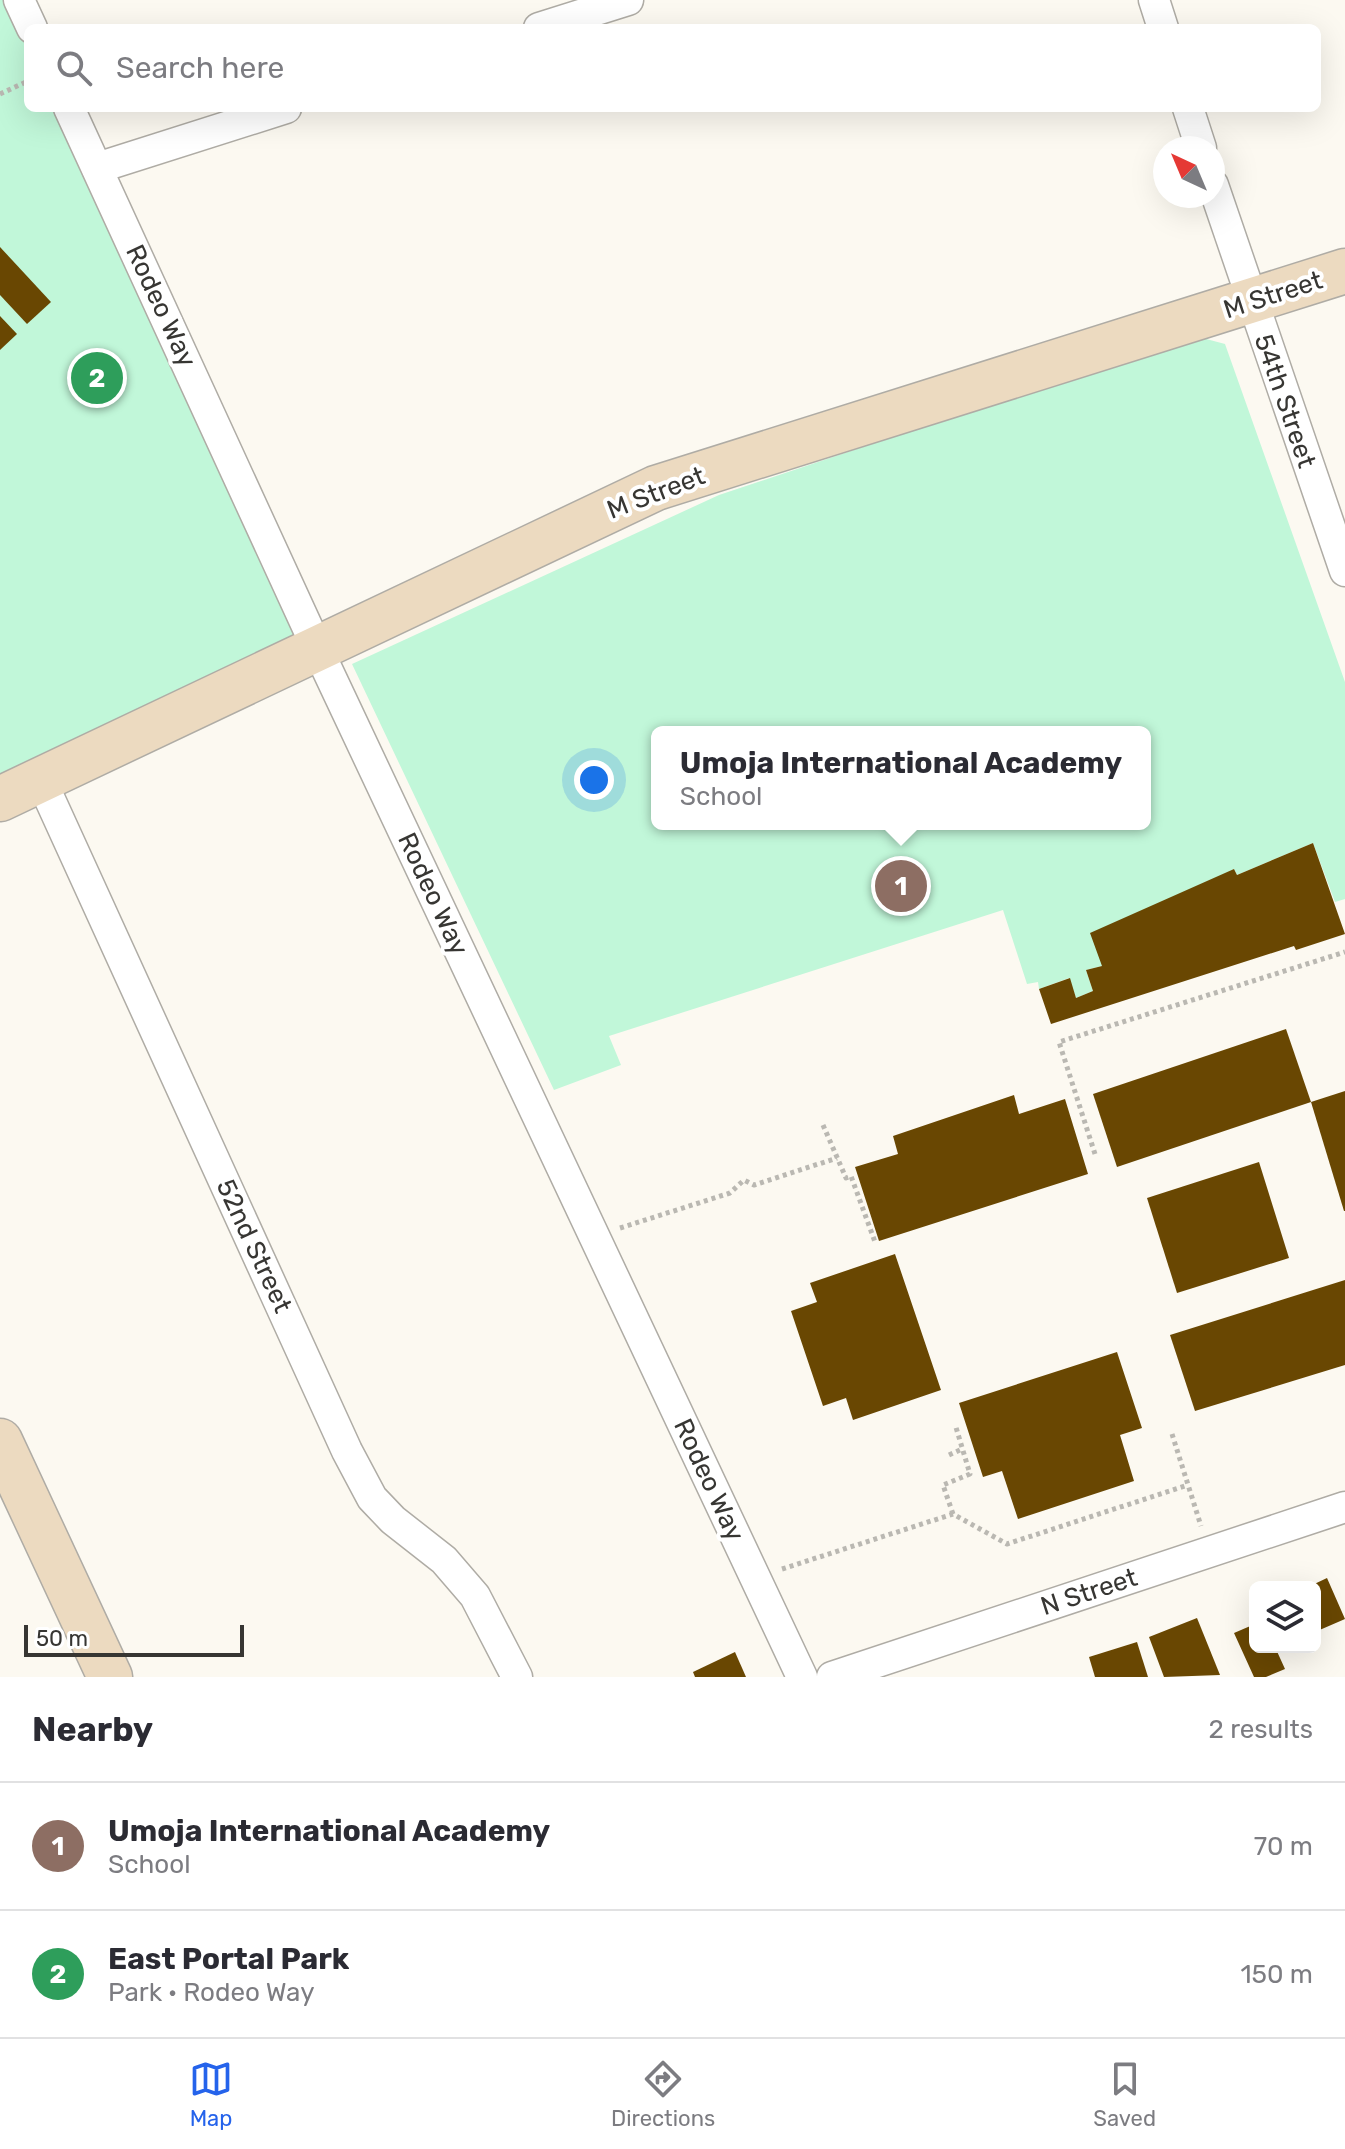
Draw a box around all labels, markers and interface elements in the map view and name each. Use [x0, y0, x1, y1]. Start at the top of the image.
search box [24, 24, 1321, 112]
icon: search [52, 46, 96, 90]
text: Search here [116, 50, 284, 86]
north arrow [1153, 136, 1225, 208]
street label: Rodeo Way [119, 240, 203, 372]
street label: M Street [1220, 264, 1326, 326]
street label: 54th Street [1248, 330, 1322, 472]
pin: 2 [71, 348, 123, 408]
street label: M Street [603, 460, 709, 526]
popup [651, 726, 1151, 830]
text: Umoja International Academy [680, 745, 1122, 781]
your location [574, 760, 614, 800]
text: School [680, 781, 762, 812]
street label: Rodeo Way [391, 828, 475, 960]
pin: 1 [875, 856, 927, 916]
street label: 52nd Street [210, 1174, 298, 1318]
street label: Rodeo Way [667, 1414, 751, 1546]
street label: N Street [1037, 1562, 1141, 1622]
map controls [1249, 1581, 1321, 1653]
button: layers [1249, 1581, 1321, 1653]
scale bar [24, 1621, 244, 1657]
text: 50 m [36, 1625, 88, 1652]
text: Nearby [32, 1709, 153, 1750]
text: 2 results [1209, 1714, 1313, 1745]
text: Umoja International Academy [108, 1813, 550, 1849]
text: 1 [52, 1831, 64, 1862]
text: 70 m [1254, 1831, 1313, 1862]
text: School [108, 1849, 191, 1880]
text: East Portal Park [108, 1941, 349, 1977]
text: 2 [50, 1959, 66, 1990]
text: 150 m [1240, 1959, 1313, 1990]
text: Park · Rodeo Way [108, 1977, 315, 2008]
tab: Map [189, 2057, 233, 2132]
tab: Directions [611, 2057, 715, 2132]
tab: Saved [1093, 2057, 1156, 2132]

